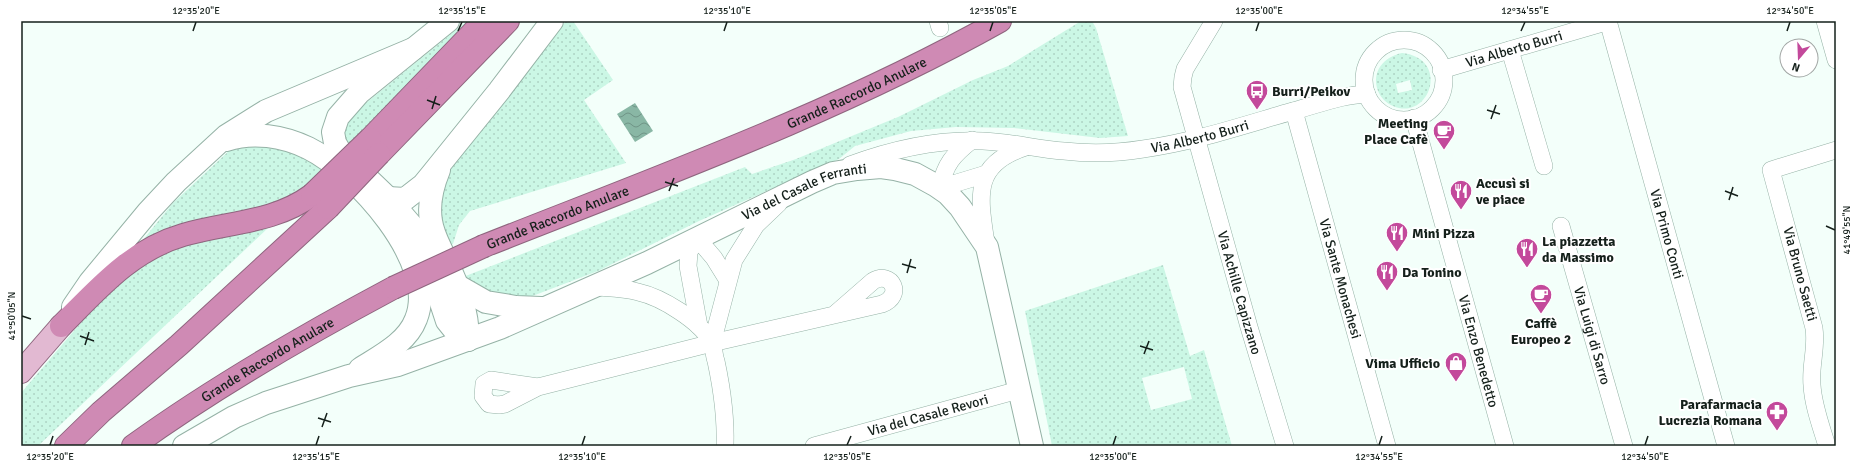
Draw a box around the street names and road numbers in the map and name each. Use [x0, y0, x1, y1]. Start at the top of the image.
street label: Via Alberto Burri [1464, 27, 1564, 71]
street label: Grande Raccordo Anulare [784, 53, 929, 132]
street label: Via Alberto Burri [1150, 116, 1251, 156]
street label: Via del Casale Ferranti [739, 160, 867, 224]
street label: Grande Raccordo Anulare [484, 182, 631, 253]
street label: Via Primo Conti [1647, 187, 1688, 281]
street label: Via Sante Monachesi [1316, 217, 1365, 341]
street label: Via Bruno Saetti [1779, 225, 1821, 323]
street label: Via Achille Capizzano [1214, 229, 1265, 357]
street label: Via Luigi di Sarro [1570, 285, 1614, 387]
street label: Via Enzo Benedetto [1455, 293, 1502, 409]
street label: Grande Raccordo Anulare [198, 313, 337, 406]
street label: Via del Casale Revori [866, 390, 990, 439]

